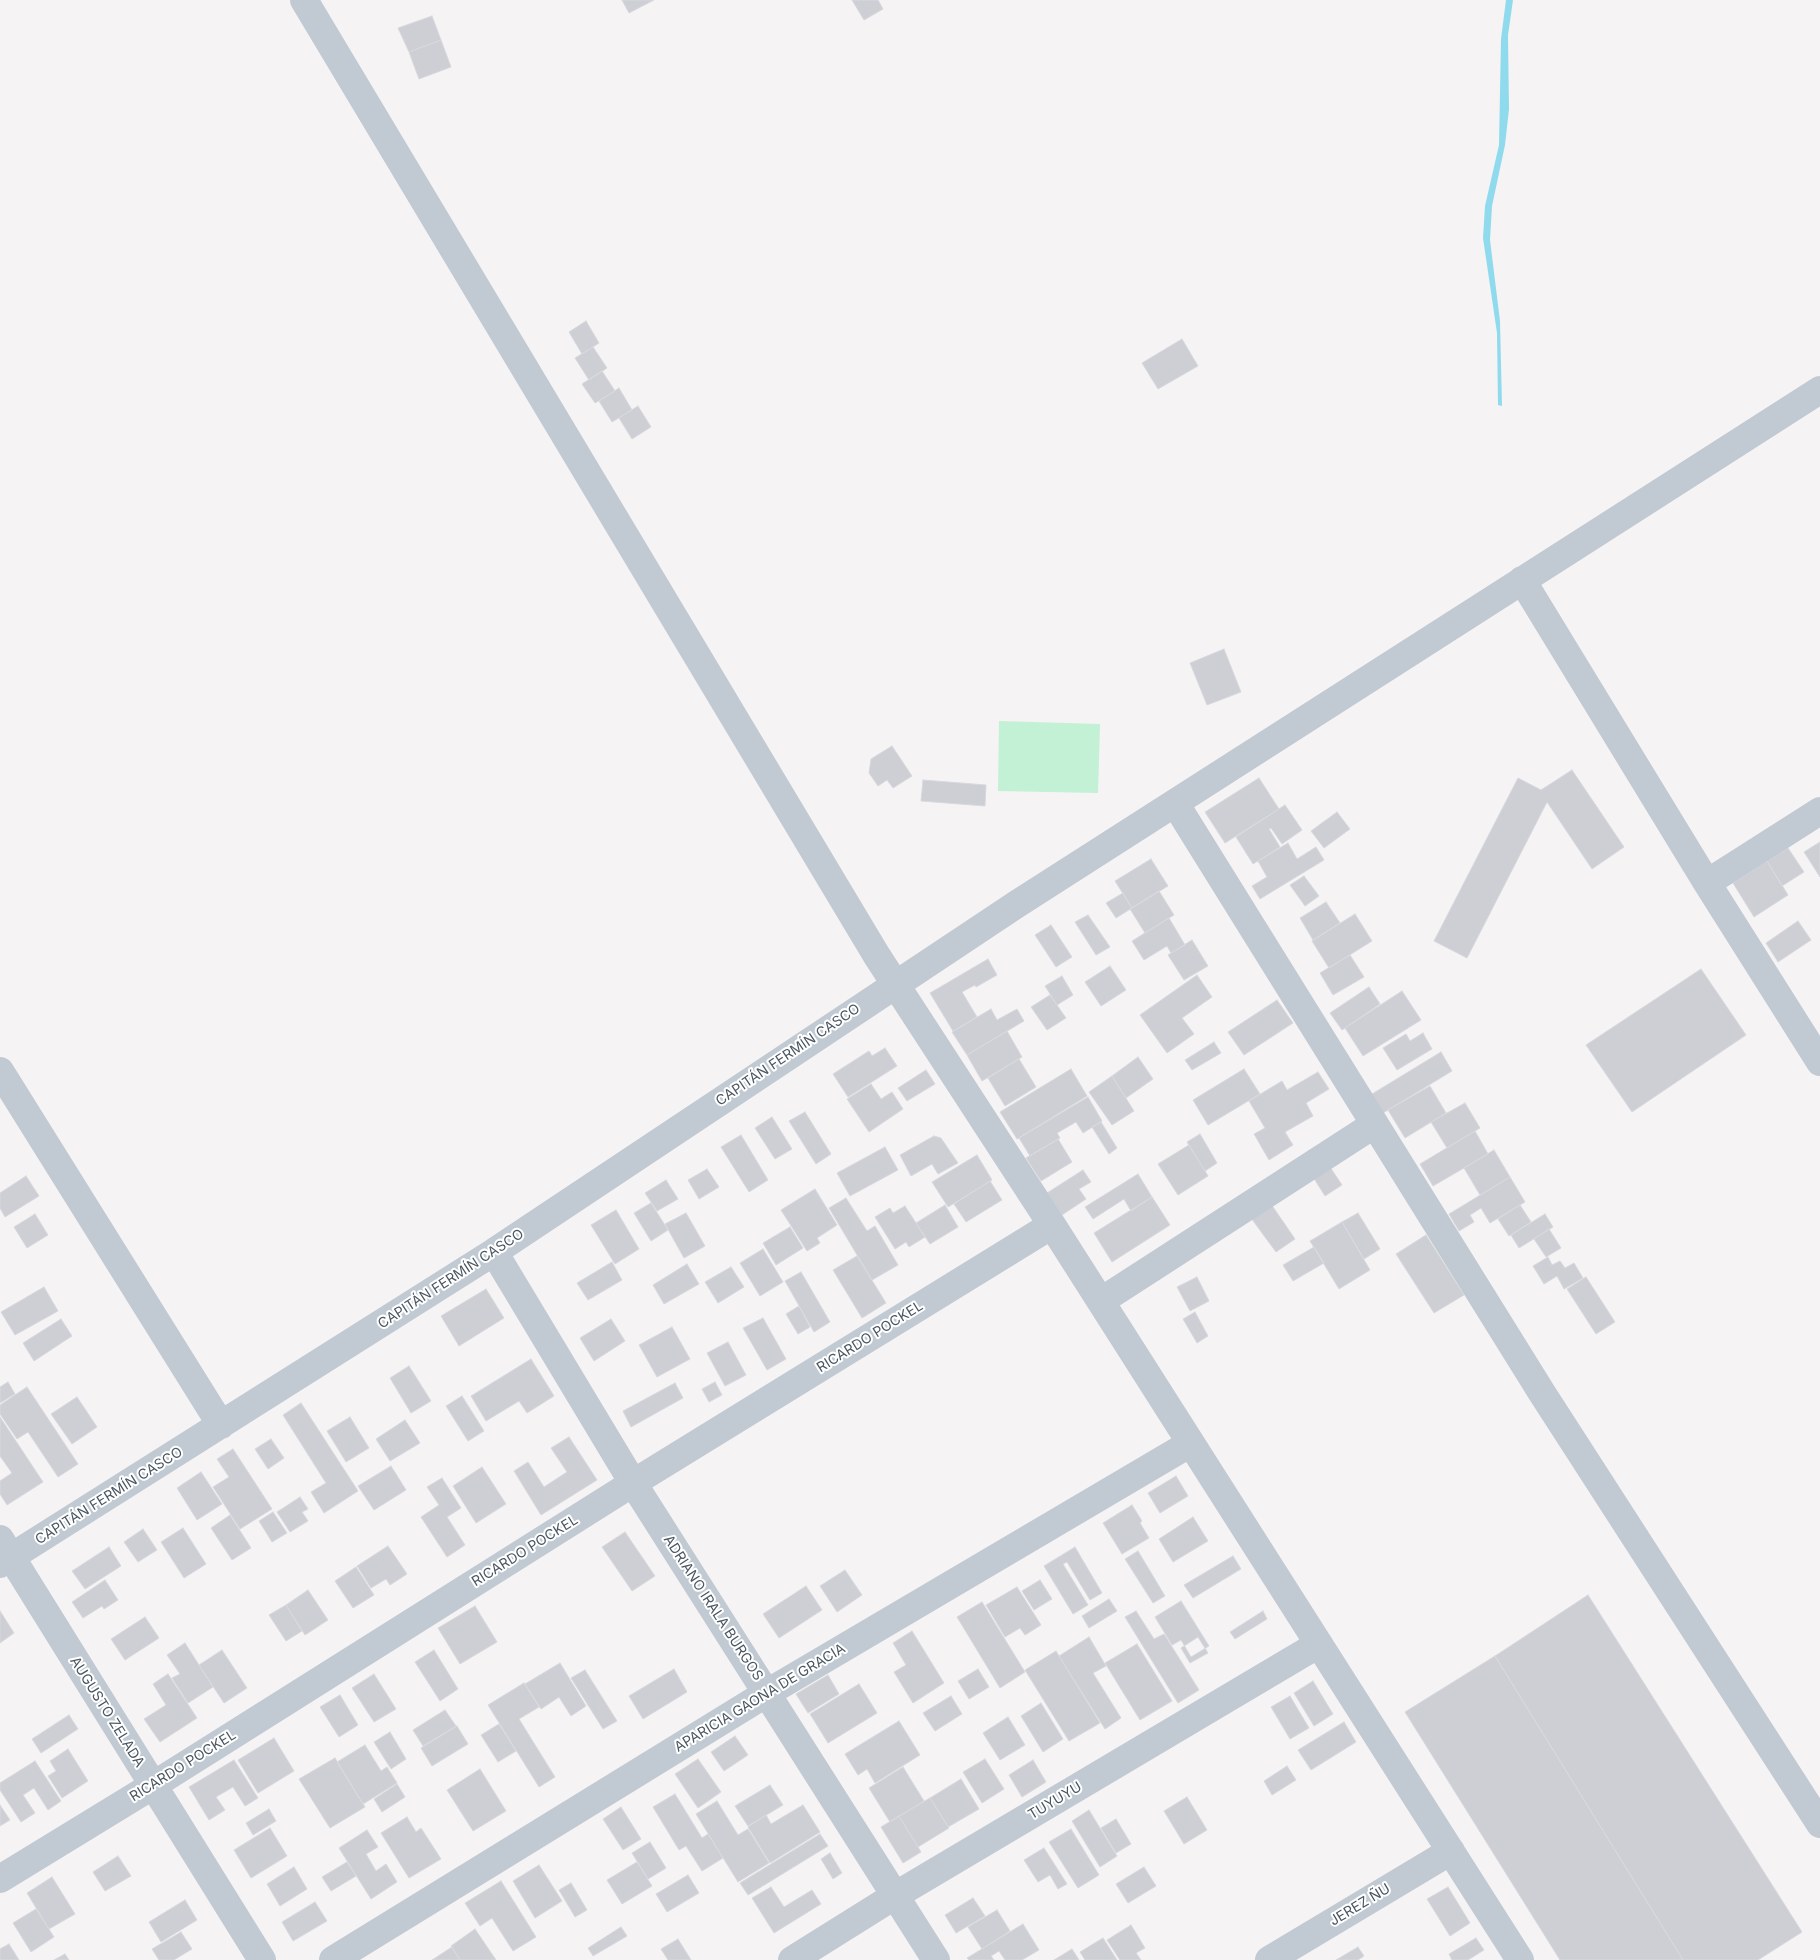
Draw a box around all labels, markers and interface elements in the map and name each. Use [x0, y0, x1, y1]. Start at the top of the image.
street label: CAPITÁN FERMÍN CASCO [713, 1000, 863, 1110]
street label: CAPITÁN FERMÍN CASCO [375, 1226, 527, 1332]
street label: RICARDO POCKEL [814, 1298, 926, 1376]
street label: CAPITÁN FERMÍN CASCO [32, 1444, 186, 1548]
street label: RICARDO POCKEL [469, 1512, 581, 1590]
street label: ADRIANO IRALA BURGOS [660, 1532, 766, 1684]
street label: APARICIA GAONA DE GRACIA [671, 1640, 849, 1756]
street label: AUGUSTO ZELADA [66, 1654, 148, 1770]
street label: RICARDO POCKEL [127, 1727, 239, 1805]
street label: TUYUYU [1025, 1779, 1085, 1823]
street label: JEREZ ÑU [1327, 1880, 1393, 1930]

